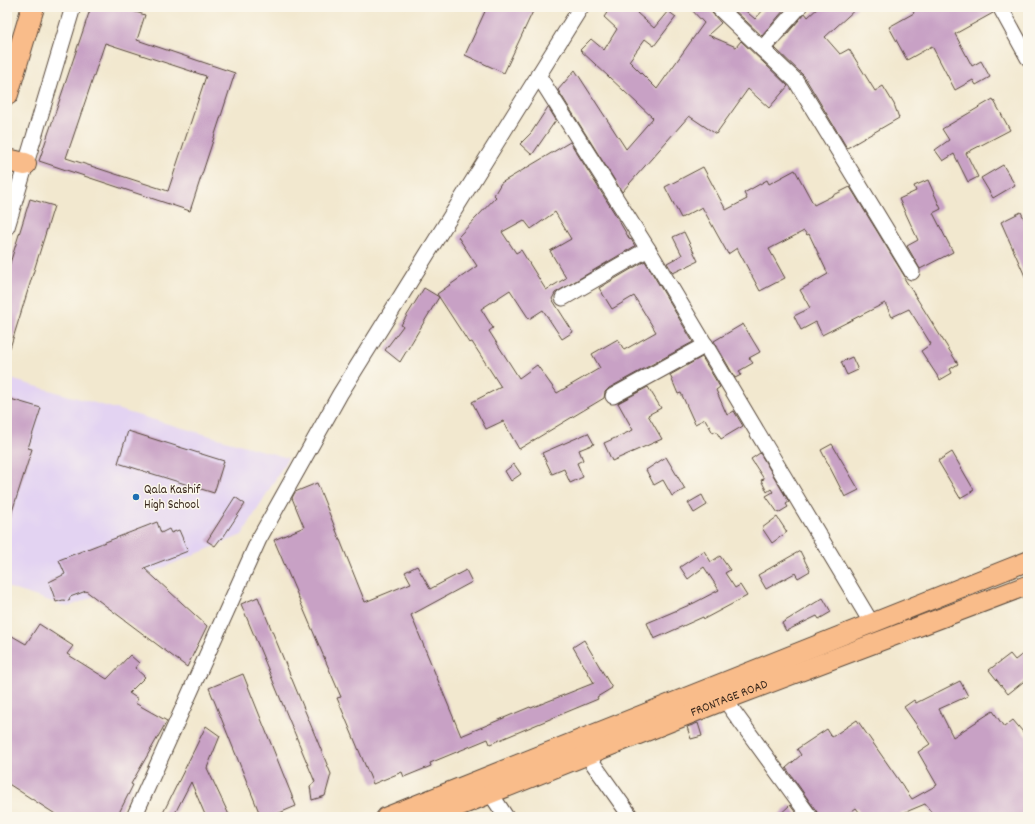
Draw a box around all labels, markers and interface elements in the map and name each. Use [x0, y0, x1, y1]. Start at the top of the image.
place label: Qala Kashif High School [144, 481, 201, 515]
marker: Qala Kashif High School [131, 492, 141, 502]
street label: FRONTAGE ROAD [688, 675, 771, 722]

